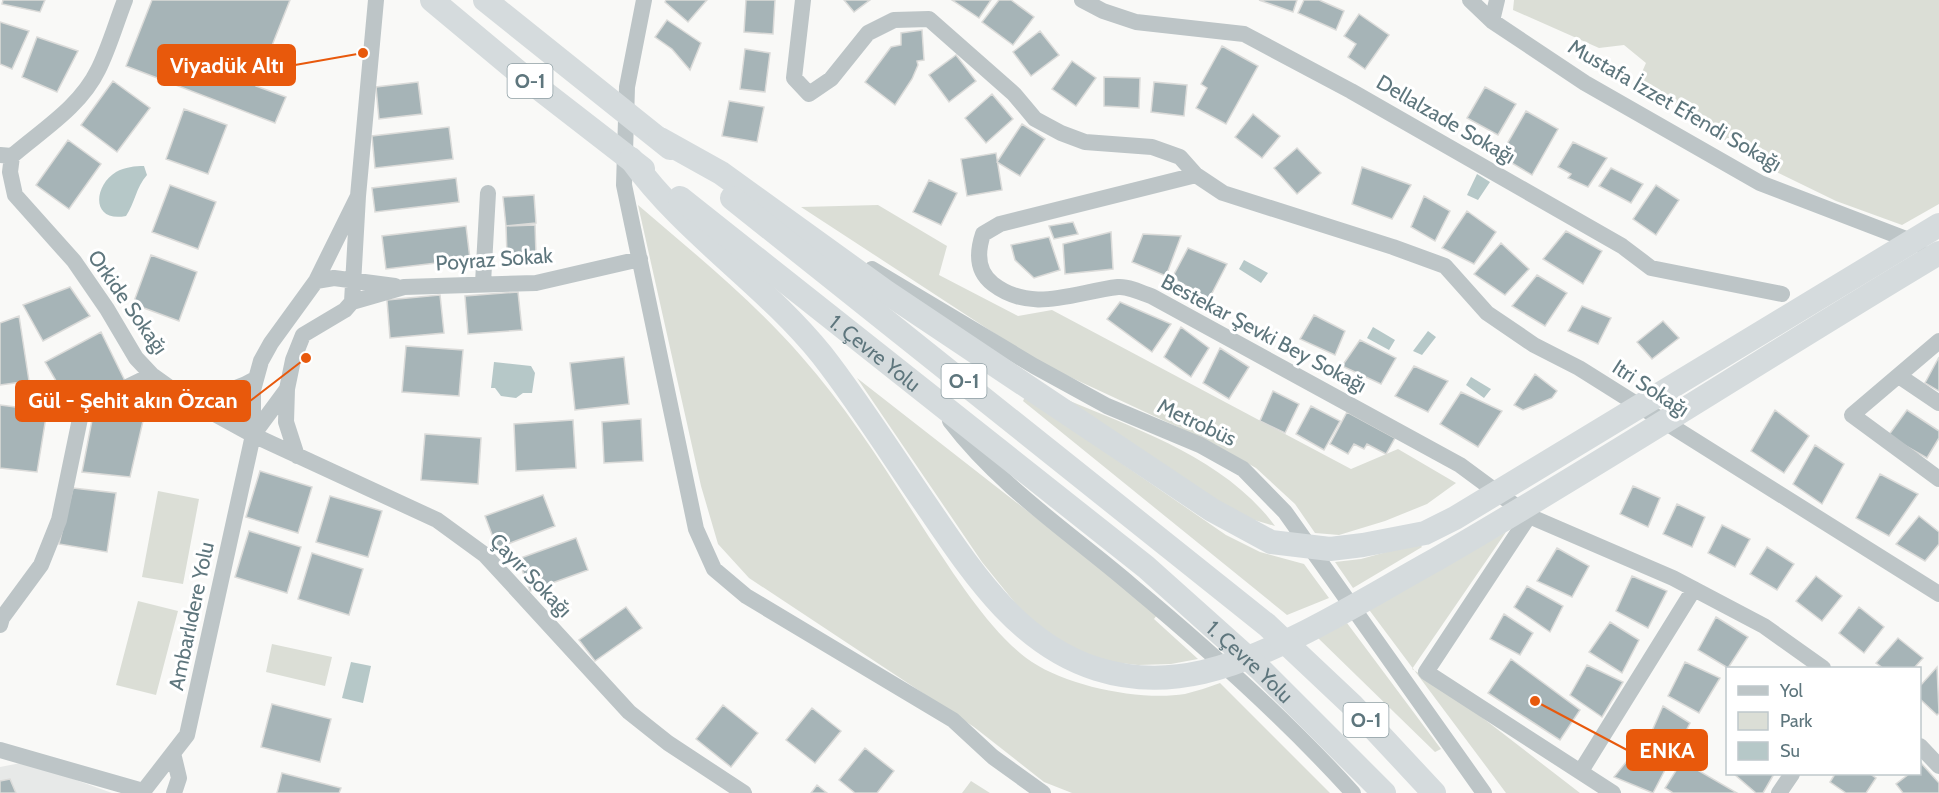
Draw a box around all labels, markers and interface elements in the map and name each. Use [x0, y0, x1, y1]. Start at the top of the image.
street label: Mustafa İzzet Efendi Sokağı [1564, 34, 1786, 176]
callout: Viyadük Altı [158, 45, 295, 85]
text: Viyadük Altı [170, 52, 284, 79]
road number: O-1 [508, 64, 552, 98]
street label: Dellalzade Sokağı [1372, 69, 1520, 169]
street label: Poyraz Sokak [435, 242, 554, 276]
street label: Orkide Sokağı [83, 245, 173, 359]
street label: Bestekar Şevki Bey Sokağı [1157, 268, 1371, 398]
street label: 1. Çevre Yolu [825, 309, 926, 396]
street label: Itri Sokağı [1608, 354, 1694, 422]
road number: O-1 [942, 364, 986, 398]
callout: Gül - Şehit akın Özcan [16, 381, 250, 421]
text: Gül - Şehit akın Özcan [28, 387, 238, 414]
street label: Metrobüs [1154, 393, 1241, 451]
street label: Çayır Sokağı [485, 528, 577, 622]
street label: Ambarlıdere Yolu [163, 540, 219, 692]
street label: 1. Çevre Yolu [1202, 615, 1299, 708]
legend [1726, 667, 1921, 775]
text: Yol [1779, 680, 1804, 702]
road number: O-1 [1344, 703, 1388, 737]
text: Park [1780, 710, 1813, 732]
callout: ENKA [1627, 730, 1707, 770]
text: ENKA [1639, 737, 1695, 764]
text: Su [1780, 740, 1800, 762]

